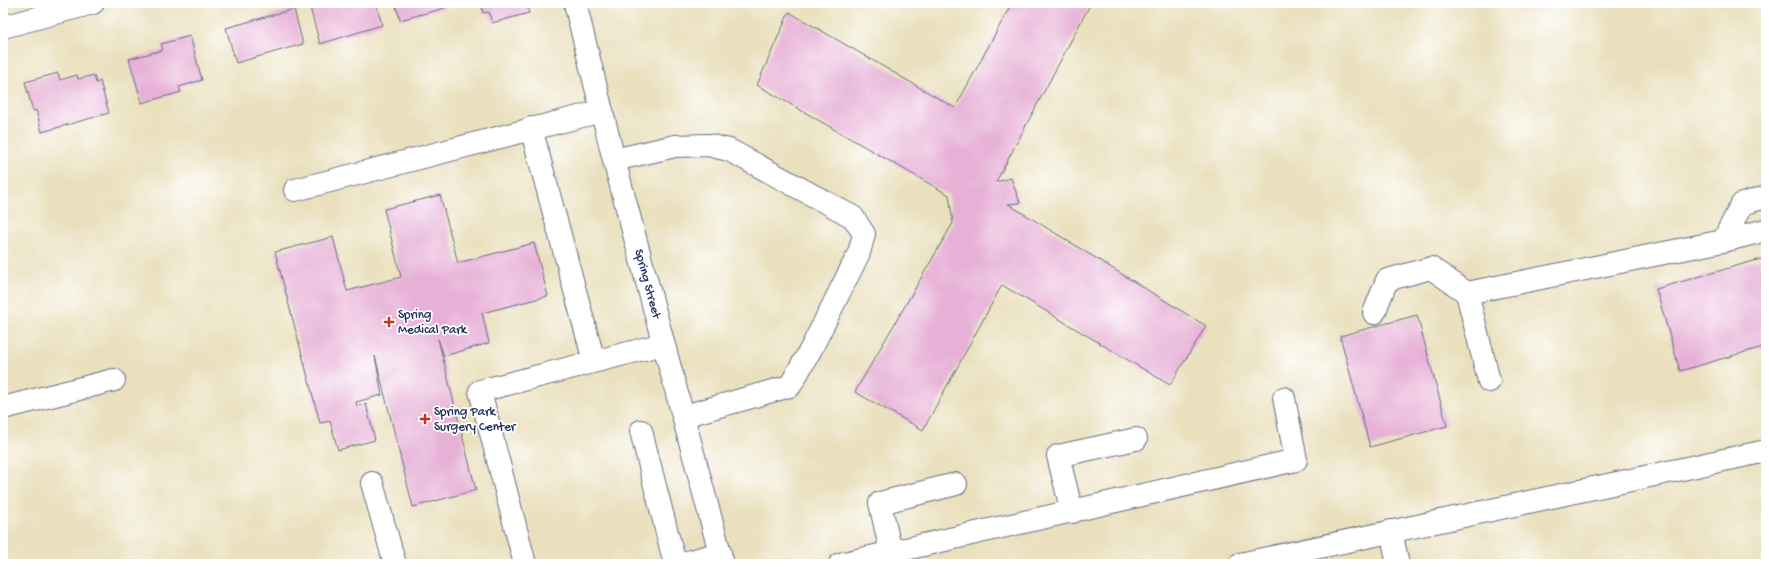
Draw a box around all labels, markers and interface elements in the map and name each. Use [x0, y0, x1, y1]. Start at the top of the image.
street label: Spring Street [631, 247, 664, 322]
place label: Spring Medical Park [398, 308, 468, 338]
marker: Spring Medical Park [383, 316, 395, 328]
place label: Spring Park Surgery Center [434, 405, 517, 435]
marker: Spring Park Surgery Center [419, 413, 431, 425]

